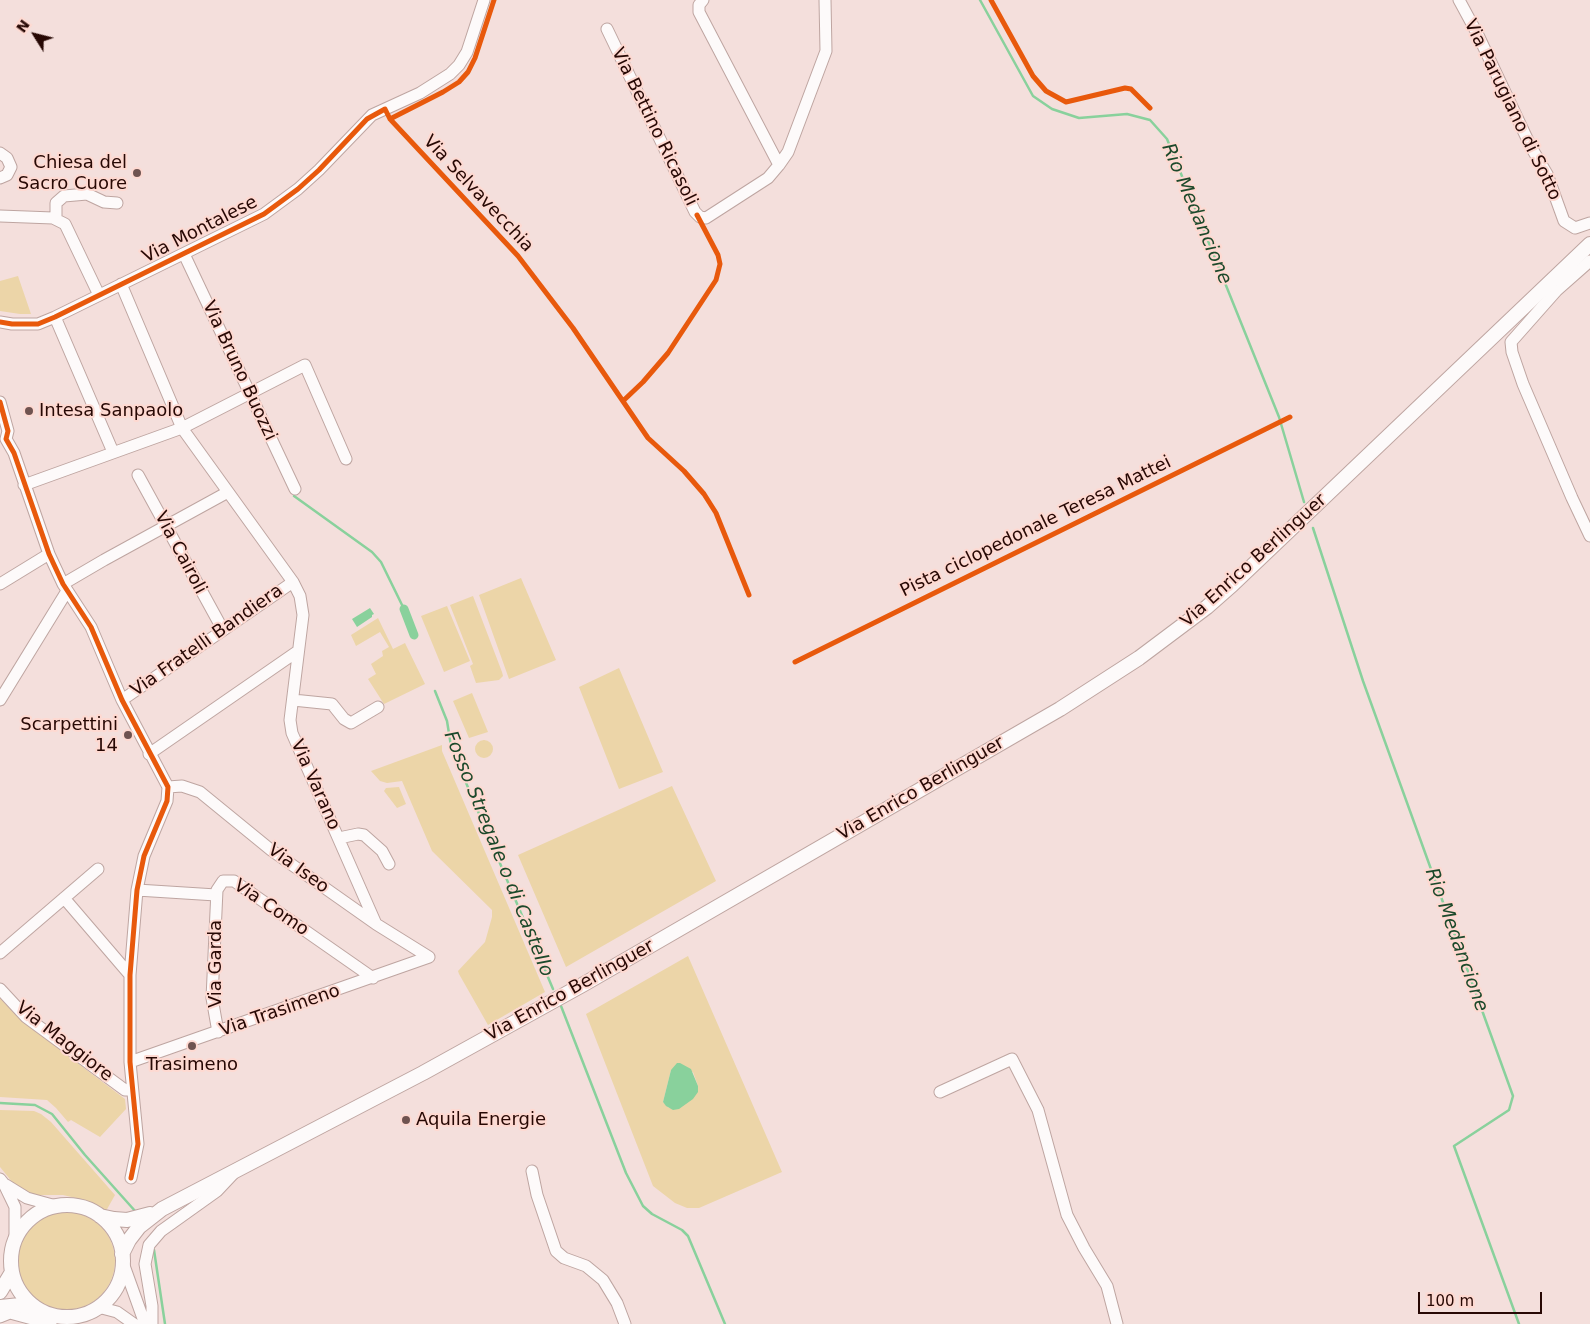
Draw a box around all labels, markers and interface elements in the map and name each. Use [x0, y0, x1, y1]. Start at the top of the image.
north arrow [10, 10, 60, 60]
street label: Via Parugiano di Sotto [1459, 16, 1565, 204]
text: N [13, 17, 33, 36]
street label: Via Bettino Ricasoli [606, 44, 702, 210]
street label: Via Selvavecchia [418, 131, 538, 257]
water label: Rio Medancione [1156, 140, 1236, 288]
place label: Chiesa del Sacro Cuore [18, 152, 127, 194]
marker: Chiesa del Sacro Cuore [131, 167, 143, 179]
street label: Via Montalese [139, 192, 261, 268]
street label: Via Bruno Buozzi [197, 298, 281, 444]
place label: Intesa Sanpaolo [39, 400, 183, 422]
marker: Intesa Sanpaolo [23, 405, 35, 417]
street label: Pista ciclopedonale Teresa Mattei [897, 452, 1175, 602]
street label: Via Enrico Berlinguer [1177, 490, 1331, 632]
street label: Via Cairoli [149, 508, 211, 598]
street label: Via Fratelli Bandiera [127, 580, 287, 702]
place label: Scarpettini 14 [20, 714, 118, 756]
water label: Fosso Stregale o di Castello [438, 728, 558, 980]
marker: Scarpettini 14 [122, 729, 134, 741]
street label: Via Enrico Berlinguer [834, 732, 1008, 846]
street label: Via Varano [286, 737, 344, 833]
street label: Via Iseo [263, 840, 333, 898]
water label: Rio Medancione [1419, 865, 1493, 1015]
street label: Via Como [229, 875, 313, 941]
street label: Via Garda [205, 920, 227, 1008]
street label: Via Enrico Berlinguer [482, 936, 658, 1046]
street label: Via Trasimeno [217, 980, 343, 1042]
street label: Via Maggiore [11, 997, 117, 1087]
marker: Trasimeno [186, 1040, 198, 1052]
place label: Trasimeno [146, 1054, 238, 1076]
place label: Aquila Energie [416, 1109, 546, 1131]
marker: Aquila Energie [400, 1114, 412, 1126]
scale bar [1420, 1282, 1544, 1314]
text: 100 m [1426, 1292, 1474, 1310]

